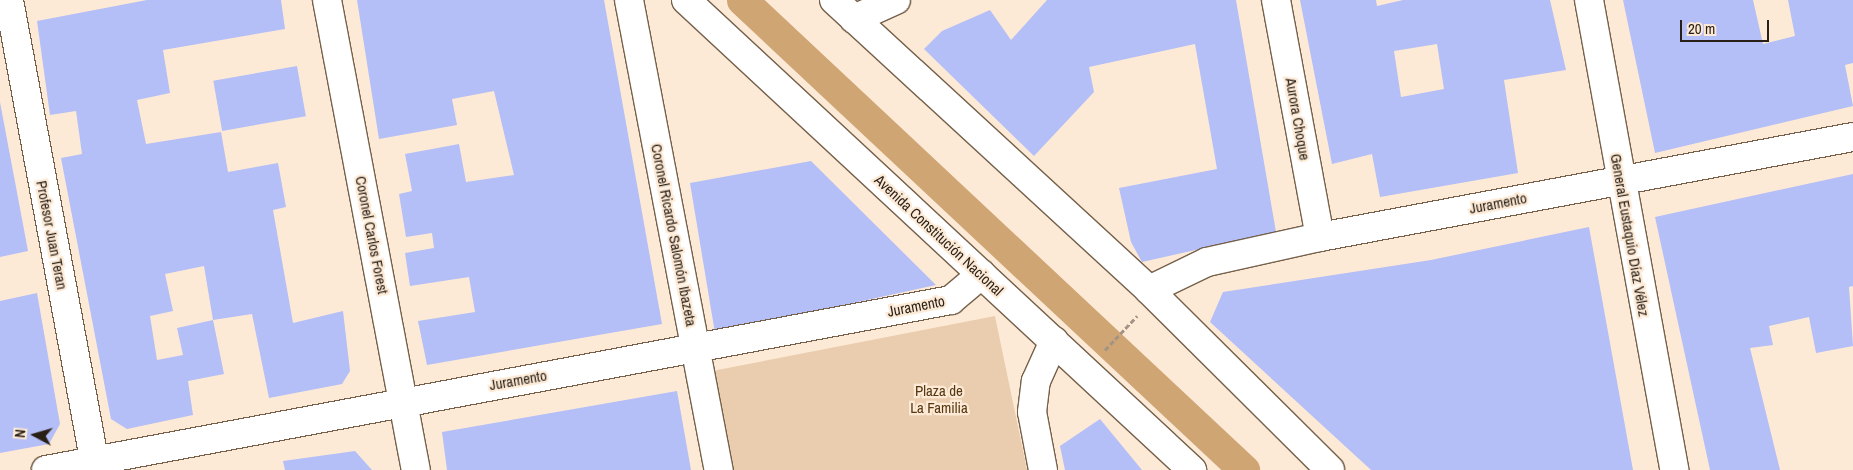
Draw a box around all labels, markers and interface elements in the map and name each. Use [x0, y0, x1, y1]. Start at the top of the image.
scale bar [1683, 10, 1772, 42]
text: 20 m [1688, 18, 1715, 39]
street label: Aurora Choque [1282, 76, 1314, 162]
street label: Coronel Ricardo Salomón Ibazeta [647, 142, 701, 328]
street label: General Eustaquio Díaz Vélez [1607, 152, 1653, 318]
street label: Avenida Constitución Nacional [871, 171, 1007, 299]
street label: Coronel Carlos Forest [352, 175, 392, 295]
street label: Profesor Juan Teran [33, 179, 71, 291]
street label: Juramento [1468, 189, 1528, 217]
street label: Juramento [886, 292, 946, 320]
street label: Juramento [488, 366, 548, 394]
park label: Plaza de La Familia [910, 381, 968, 416]
north arrow [10, 410, 60, 460]
text: N [11, 428, 29, 439]

